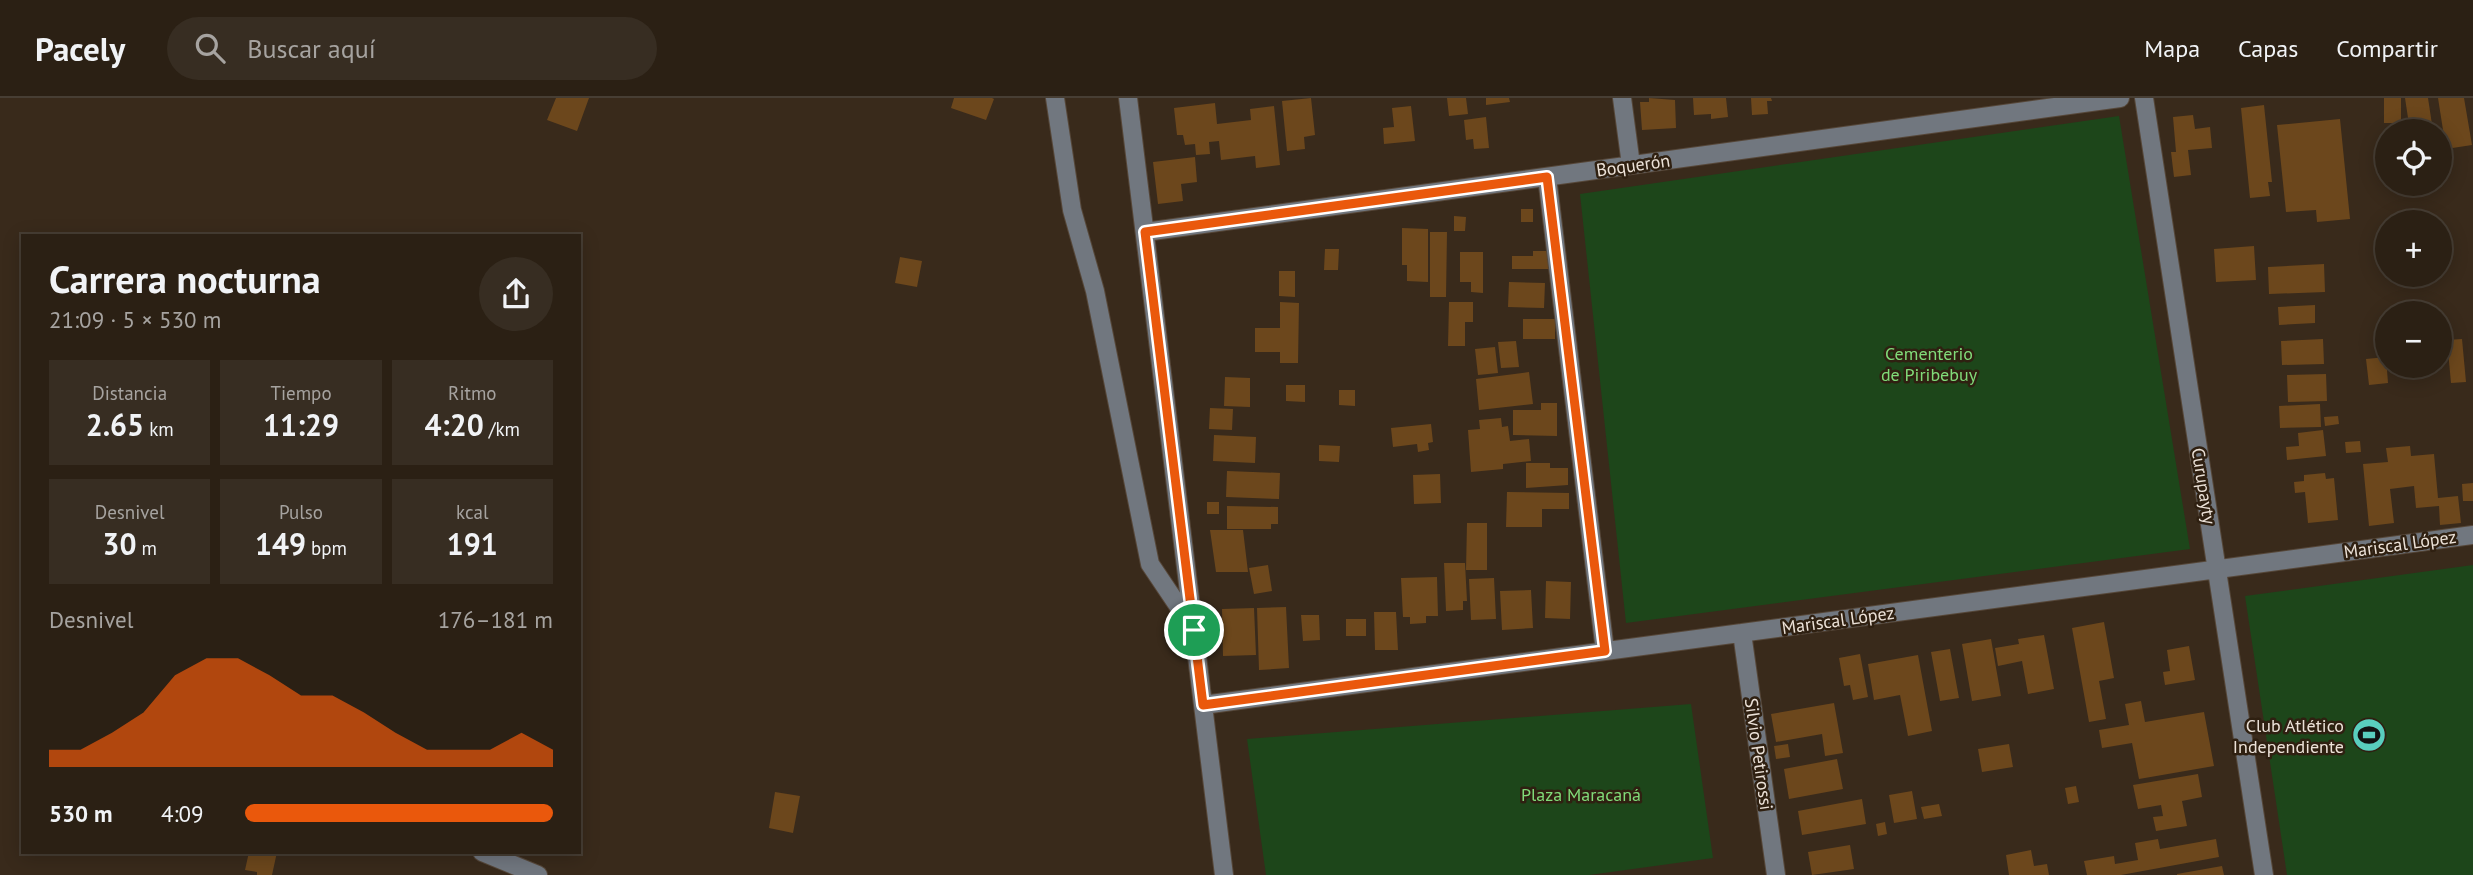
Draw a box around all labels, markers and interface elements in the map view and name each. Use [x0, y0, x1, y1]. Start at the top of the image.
search box [167, 17, 657, 80]
text: Pacely [35, 27, 125, 70]
icon: search [191, 29, 229, 67]
text: Buscar aquí [247, 32, 376, 65]
text: Mapa [2144, 33, 2200, 64]
text: Capas [2238, 33, 2298, 64]
text: Compartir [2336, 33, 2438, 64]
map controls [2375, 119, 2452, 378]
button: locate [2375, 119, 2452, 196]
street label: Boquerón [1595, 148, 1671, 182]
button: + [2375, 210, 2452, 287]
text: Carrera nocturna [49, 254, 321, 303]
button: share [479, 257, 553, 331]
button: − [2375, 301, 2452, 378]
text: 21:09 · 5 × 530 m [49, 305, 221, 334]
park label: Cementerio de Piribebuy [1881, 342, 1978, 386]
text: Distancia [92, 381, 167, 405]
text: Tiempo [270, 381, 332, 405]
text: Ritmo [448, 381, 497, 405]
text: 2.65 [86, 405, 144, 444]
text: 11:29 [263, 405, 339, 444]
text: 4:20 [425, 405, 484, 444]
text: km [144, 417, 174, 441]
text: /km [484, 417, 520, 441]
street label: Curupayty [2187, 446, 2221, 526]
text: Desnivel [95, 500, 165, 524]
text: Pulso [279, 500, 323, 524]
text: kcal [456, 500, 489, 524]
text: 30 [102, 524, 136, 563]
text: 149 [255, 524, 306, 563]
text: 191 [447, 524, 498, 563]
street label: Mariscal López [2342, 525, 2458, 563]
text: m [136, 536, 157, 560]
text: bpm [306, 536, 347, 560]
pin [1164, 600, 1224, 660]
street label: Mariscal López [1780, 601, 1896, 639]
text: Desnivel [49, 605, 133, 634]
text: 176–181 m [438, 605, 553, 634]
icon: arrive [1175, 611, 1213, 649]
street label: Silvio Petirossi [1740, 697, 1778, 811]
place label: Club Atlético Independiente [2233, 714, 2344, 758]
sports icon: Club Atlético Independiente [2350, 716, 2388, 754]
park label: Plaza Maracaná [1521, 783, 1641, 806]
text: 530 m [49, 799, 112, 828]
text: 4:09 [161, 799, 204, 828]

